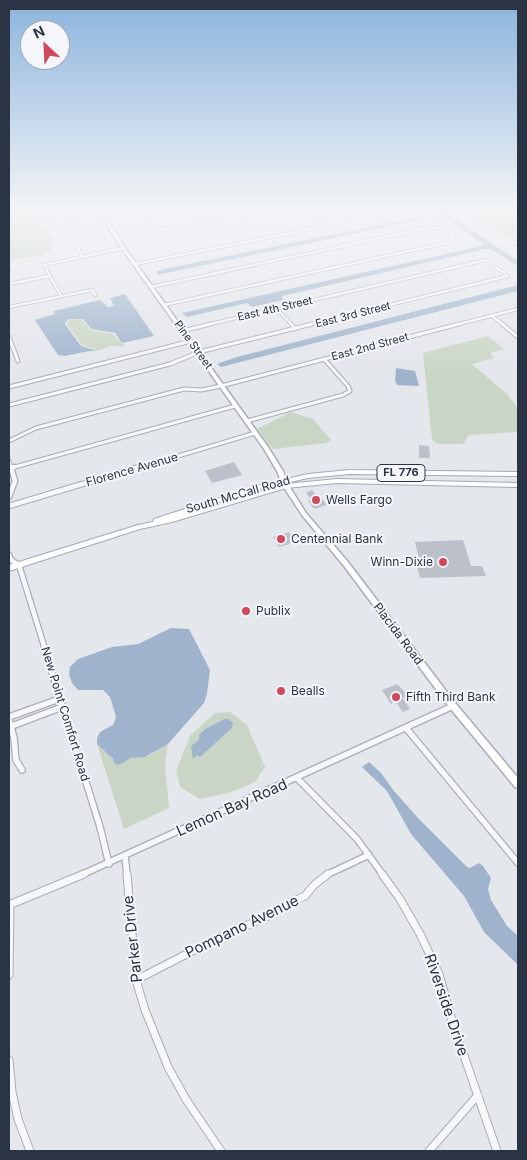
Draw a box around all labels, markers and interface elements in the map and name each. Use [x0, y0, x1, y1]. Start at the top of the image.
north arrow [20, 20, 70, 70]
text: N [30, 22, 47, 42]
street label: East 4th Street [236, 294, 314, 324]
street label: East 3rd Street [314, 299, 392, 331]
street label: Pine Street [171, 318, 215, 372]
street label: East 2nd Street [330, 330, 410, 364]
street label: Florence Avenue [84, 450, 180, 490]
road number: FL 776 [377, 464, 425, 482]
street label: South McCall Road [184, 473, 292, 517]
place label: Wells Fargo [326, 493, 392, 507]
marker: Wells Fargo [310, 494, 322, 506]
place label: Centennial Bank [291, 532, 383, 546]
marker: Centennial Bank [275, 533, 287, 545]
place label: Winn-Dixie [371, 555, 433, 569]
marker: Winn-Dixie [437, 556, 449, 568]
street label: Placida Road [370, 600, 426, 668]
place label: Publix [256, 604, 290, 618]
marker: Publix [240, 605, 252, 617]
street label: New Point Comfort Road [38, 645, 92, 783]
place label: Bealls [291, 684, 325, 698]
marker: Bealls [275, 685, 287, 697]
place label: Fifth Third Bank [406, 690, 495, 704]
marker: Fifth Third Bank [390, 691, 402, 703]
street label: Lemon Bay Road [174, 776, 290, 840]
street label: Pompano Avenue [182, 892, 302, 962]
street label: Parker Drive [119, 894, 147, 984]
street label: Riverside Drive [420, 952, 472, 1058]

